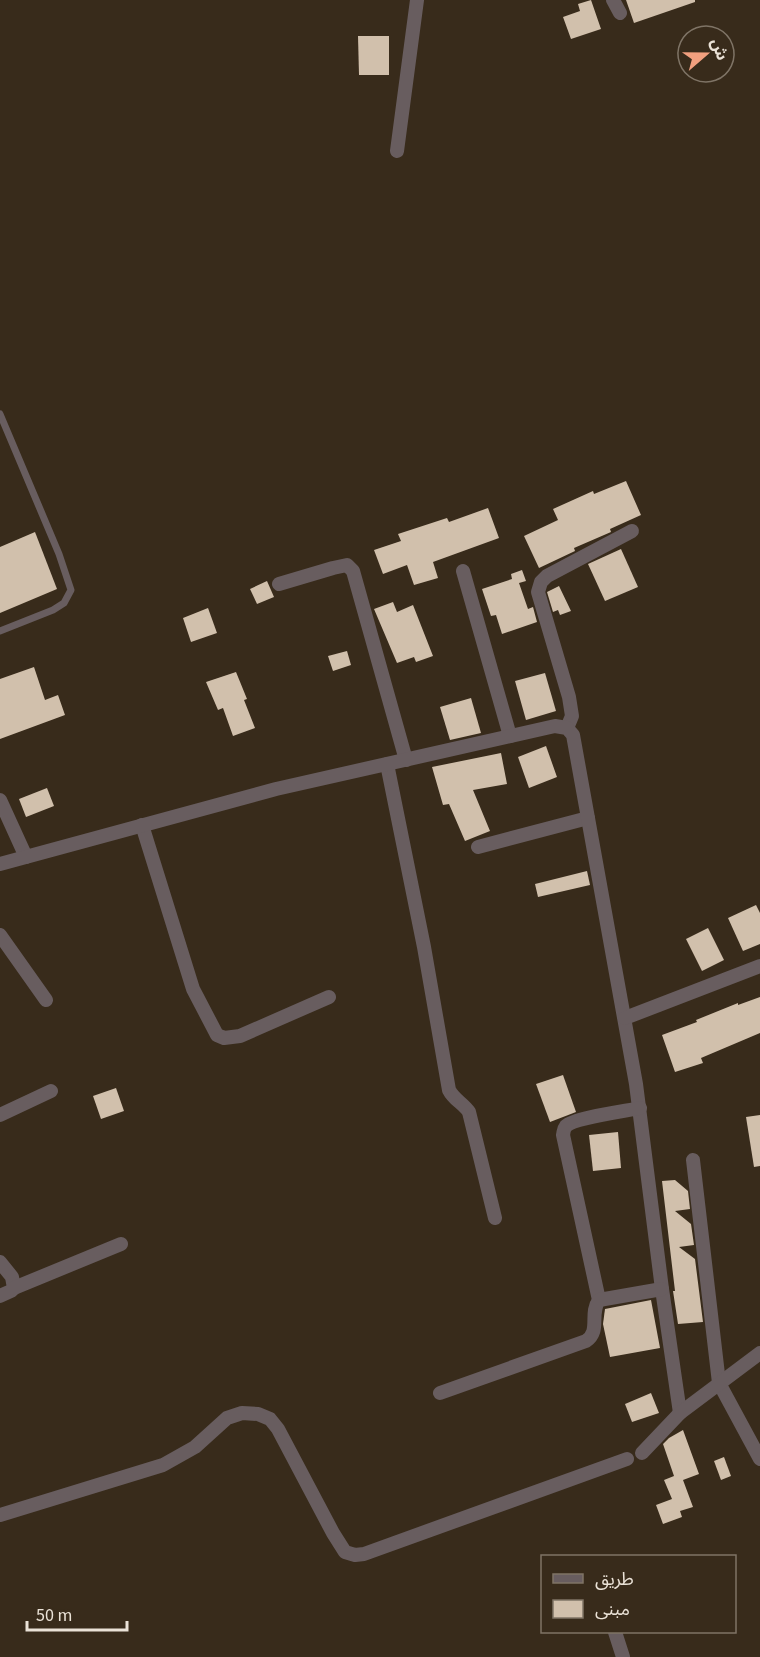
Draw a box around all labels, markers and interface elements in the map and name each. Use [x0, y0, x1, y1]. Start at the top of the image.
north arrow [676, 24, 736, 84]
text: ش [705, 35, 733, 63]
legend [541, 1555, 736, 1633]
text: طريق [595, 1567, 634, 1592]
scale bar [27, 1594, 128, 1632]
text: مبنى [595, 1597, 630, 1622]
text: 50 m [36, 1603, 72, 1628]

